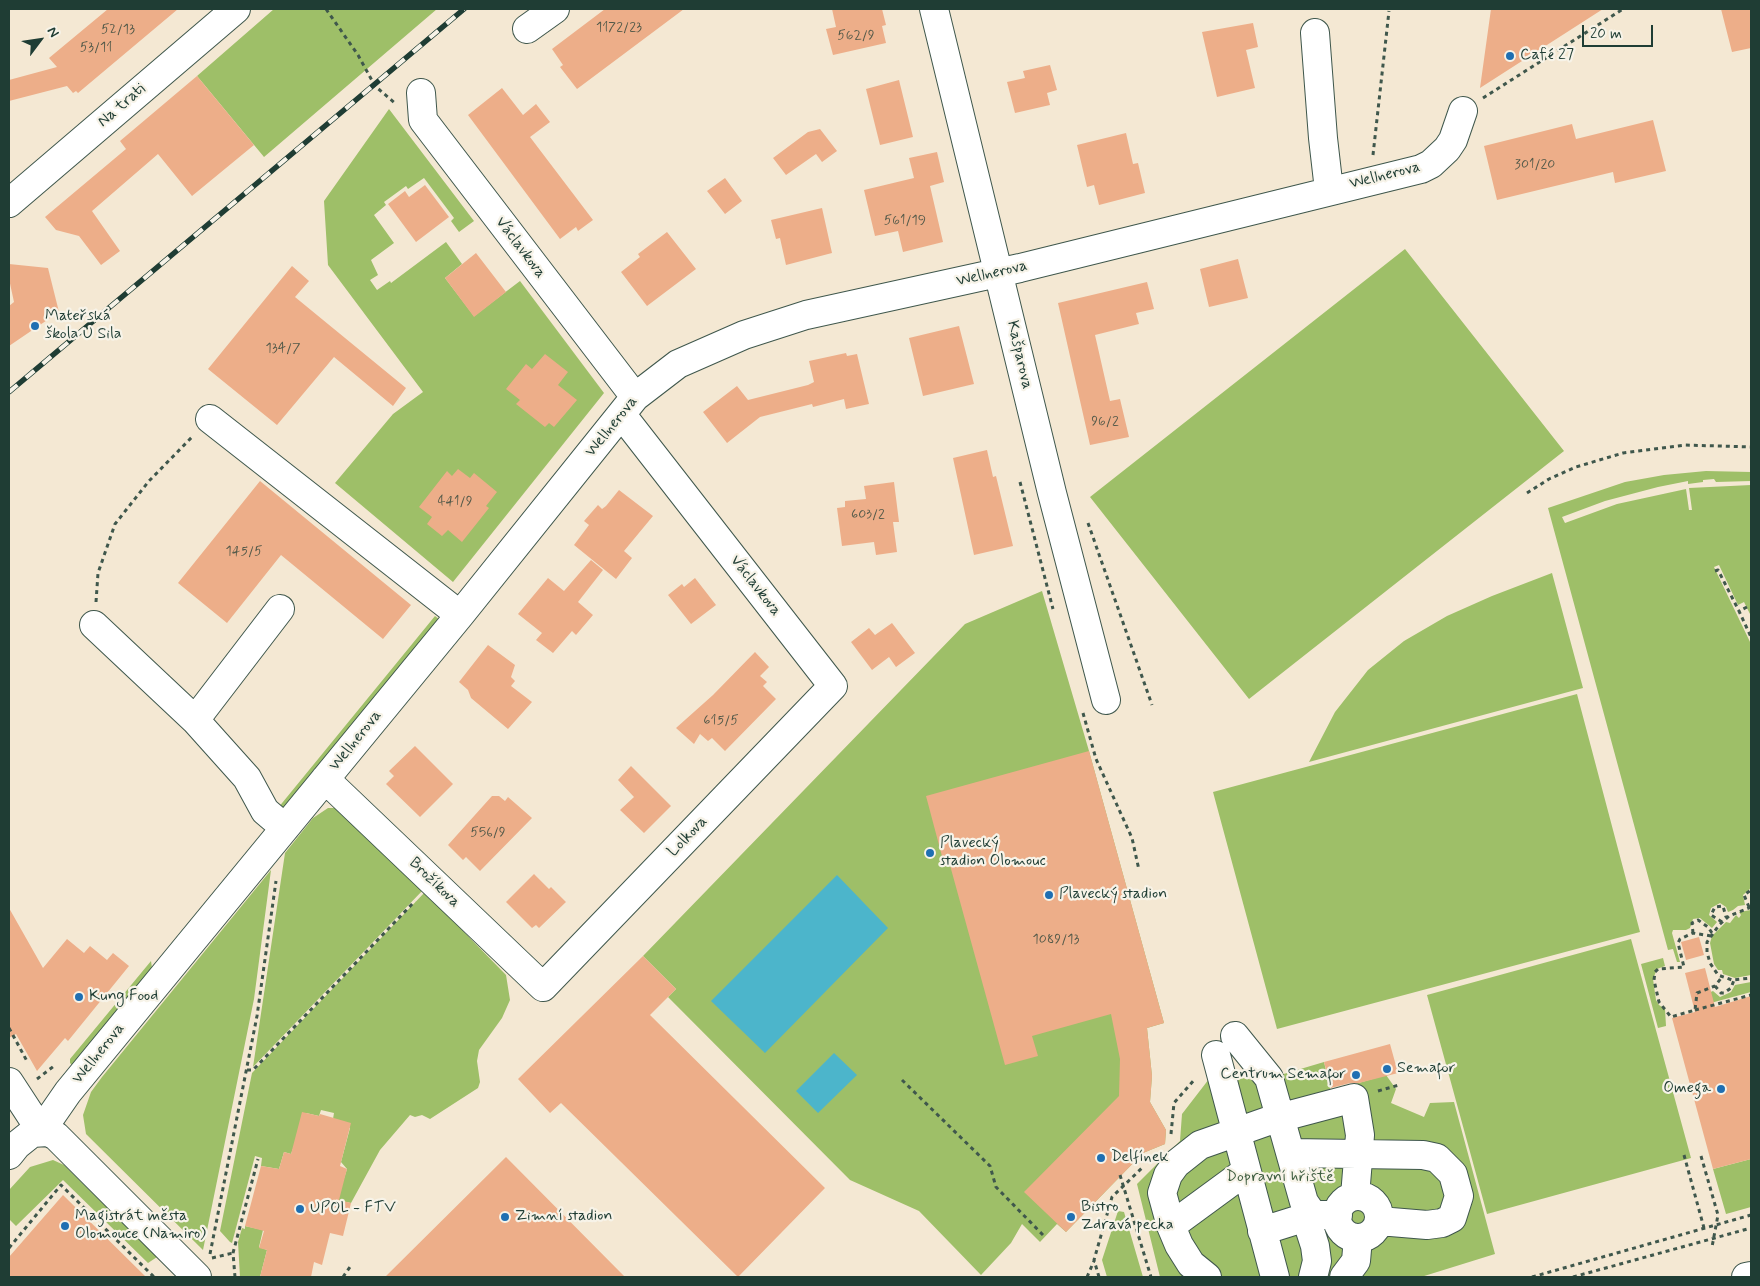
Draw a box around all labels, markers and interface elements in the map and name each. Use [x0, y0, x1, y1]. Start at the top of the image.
north arrow [15, 15, 65, 65]
scale bar [1585, 15, 1656, 47]
house number: 1172/23 [596, 20, 642, 36]
house number: 52/13 [101, 22, 135, 38]
text: N [43, 24, 63, 41]
text: 20 m [1590, 24, 1622, 44]
house number: 562/9 [837, 28, 875, 44]
house number: 53/11 [80, 40, 112, 56]
place label: Café 27 [1520, 46, 1574, 66]
marker: Café 27 [1504, 50, 1516, 62]
street label: Na trati [94, 80, 150, 132]
house number: 301/20 [1515, 157, 1555, 173]
street label: Wellnerova [1347, 158, 1423, 194]
street label: Václavkova [491, 213, 549, 283]
house number: 561/19 [884, 213, 926, 229]
street label: Wellnerova [955, 256, 1029, 292]
place label: Mateřská škola U Sila [45, 307, 122, 345]
street label: Kašparova [1002, 319, 1036, 391]
marker: Mateřská škola U Sila [29, 320, 41, 332]
house number: 134/7 [265, 341, 301, 357]
street label: Wellnerova [582, 393, 642, 461]
house number: 96/2 [1091, 414, 1119, 430]
house number: 441/9 [437, 494, 473, 510]
house number: 603/2 [851, 507, 885, 523]
house number: 145/5 [225, 544, 263, 560]
street label: Václavkova [725, 552, 785, 620]
street label: Wellnerova [326, 707, 386, 775]
house number: 615/5 [703, 713, 739, 729]
street label: Lolkova [664, 813, 712, 861]
house number: 556/9 [470, 825, 506, 841]
place label: Plavecký stadion Olomouc [940, 834, 1046, 872]
marker: Plavecký stadion Olomouc [924, 847, 936, 859]
street label: Brožíkova [404, 854, 464, 912]
place label: Plavecký stadion [1059, 885, 1167, 905]
marker: Plavecký stadion [1043, 889, 1055, 901]
house number: 1089/13 [1033, 932, 1079, 948]
place label: Kung Food [89, 987, 158, 1007]
marker: Kung Food [73, 991, 85, 1003]
street label: Wellnerova [69, 1020, 129, 1088]
place label: Semafor [1397, 1059, 1455, 1079]
marker: Semafor [1381, 1063, 1393, 1075]
place label: Centrum Semafor [1220, 1065, 1346, 1085]
marker: Centrum Semafor [1350, 1069, 1362, 1081]
place label: Omega [1663, 1079, 1711, 1099]
marker: Omega [1715, 1083, 1727, 1095]
place label: Delfínek [1111, 1148, 1169, 1168]
marker: Delfínek [1095, 1152, 1107, 1164]
park label: Dopravní hřiště [1226, 1168, 1334, 1188]
place label: Bistro Zdravá pecka [1081, 1198, 1174, 1236]
place label: UPOL - FTV [310, 1199, 396, 1219]
marker: UPOL - FTV [294, 1203, 306, 1215]
place label: Magistrát města Olomouce (Namiro) [75, 1207, 206, 1245]
place label: Zimní stadion [515, 1207, 612, 1227]
marker: Zimní stadion [499, 1211, 511, 1223]
marker: Bistro Zdravá pecka [1065, 1211, 1077, 1223]
marker: Magistrát města Olomouce (Namiro) [59, 1220, 71, 1232]

